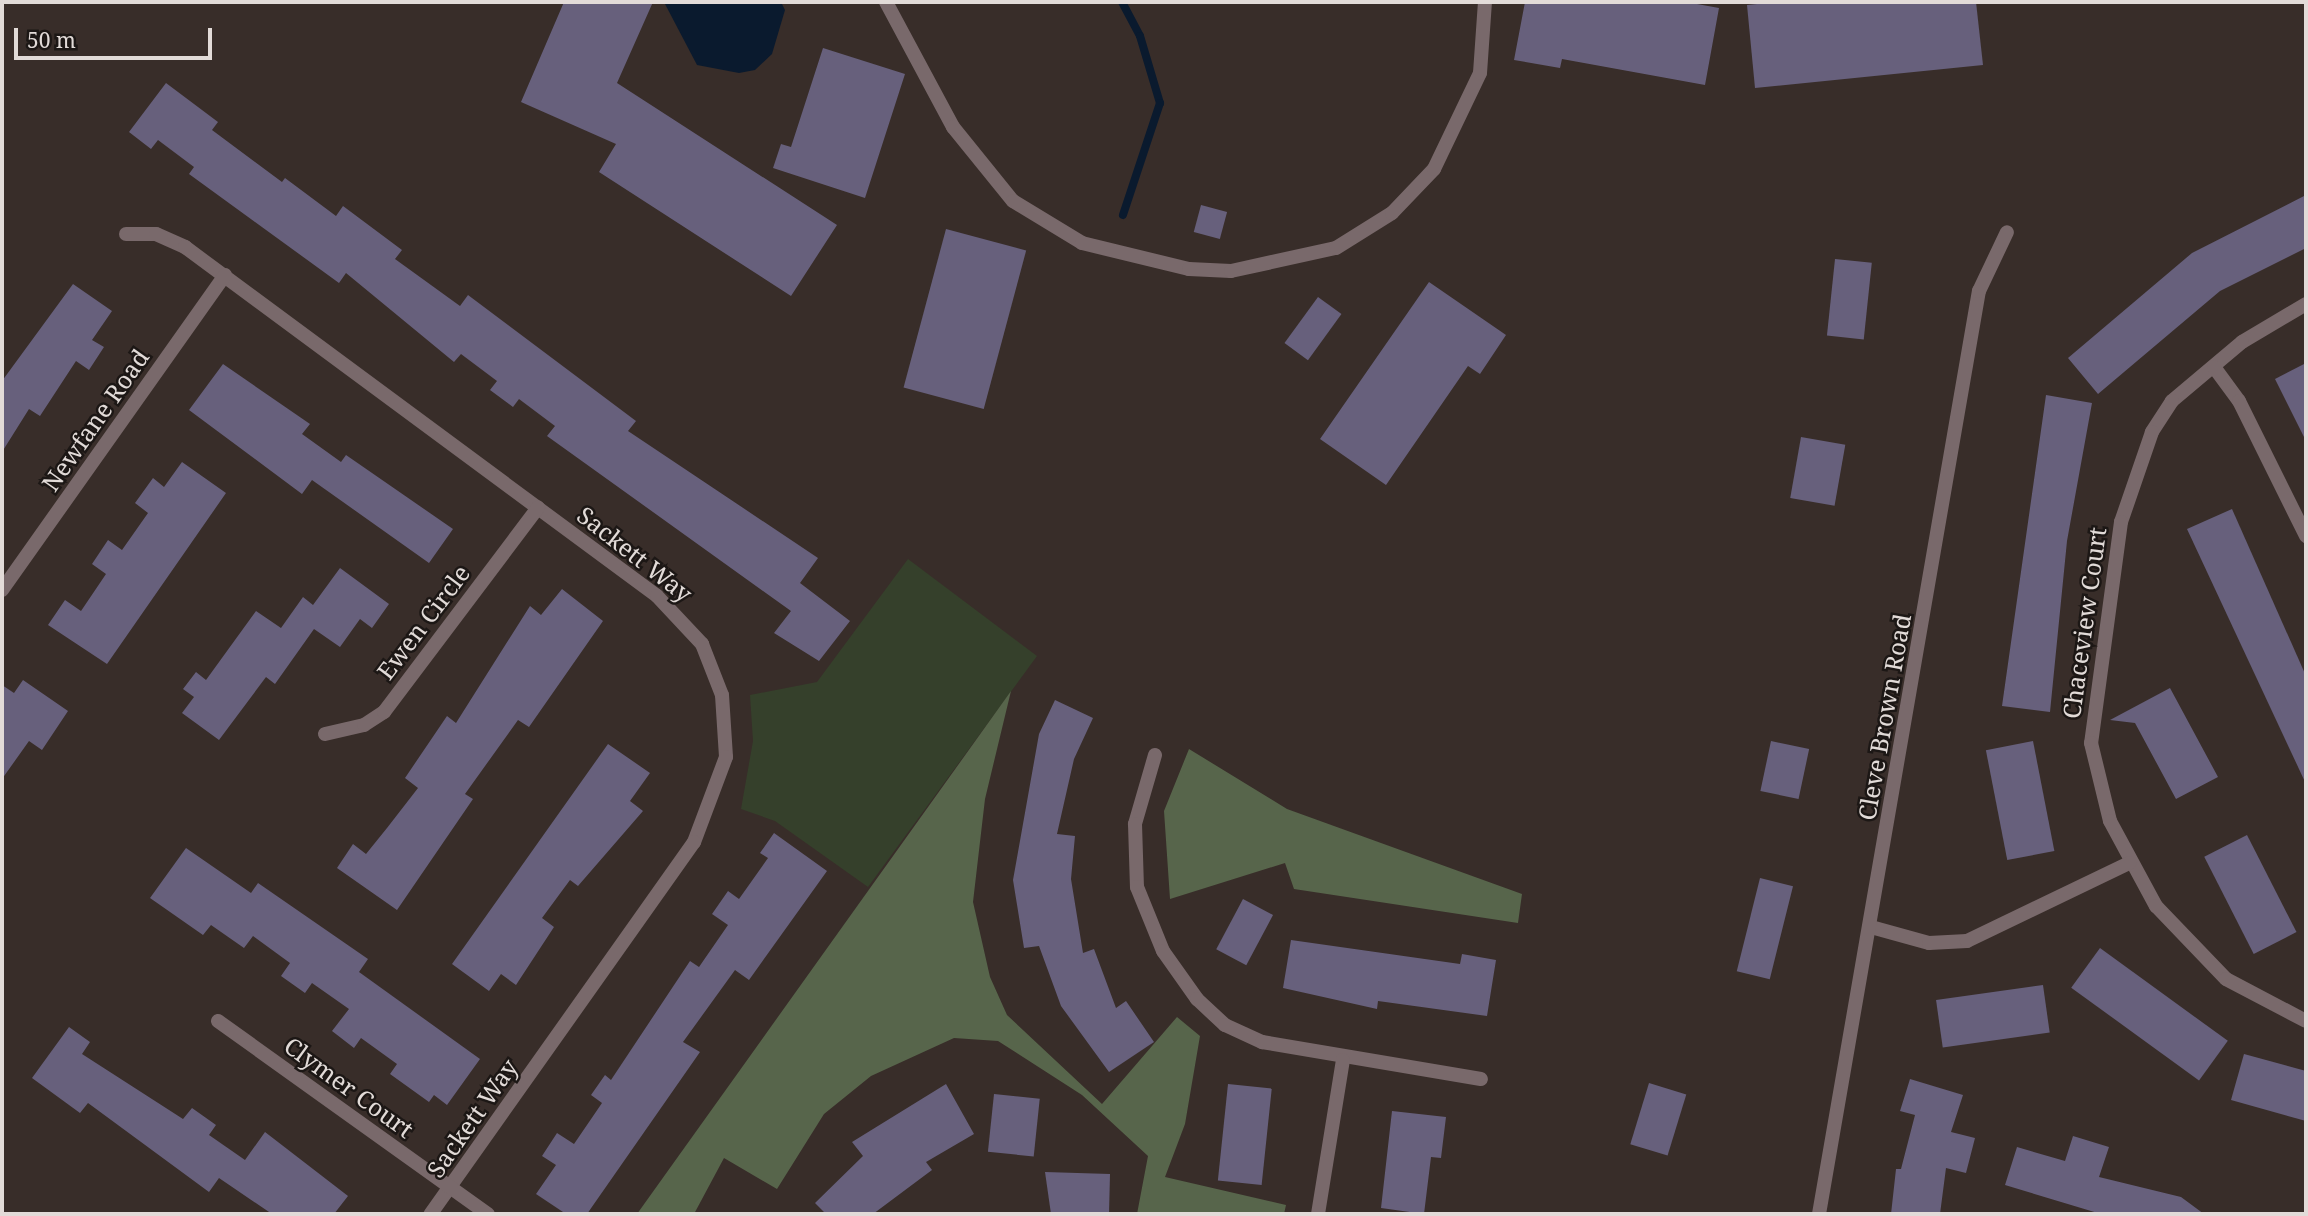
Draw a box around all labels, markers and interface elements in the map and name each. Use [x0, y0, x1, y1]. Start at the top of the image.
scale bar [18, 14, 215, 58]
text: 50 m [27, 26, 76, 54]
street label: Newfane Road [35, 344, 155, 496]
street label: Sackett Way [572, 500, 698, 608]
street label: Chaceview Court [2056, 525, 2112, 721]
street label: Ewen Circle [371, 559, 475, 685]
street label: Cleve Brown Road [1852, 612, 1916, 822]
street label: Clymer Court [279, 1031, 419, 1143]
street label: Sackett Way [421, 1053, 523, 1183]

